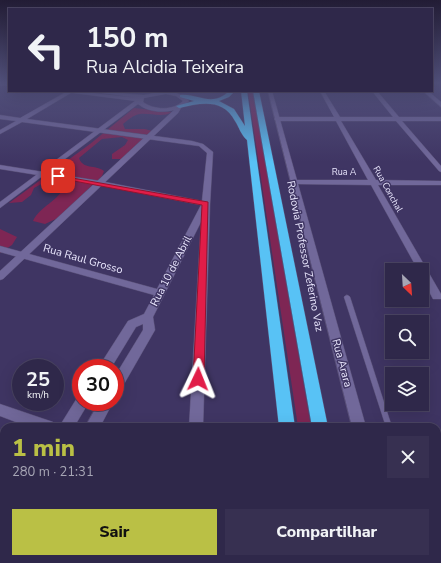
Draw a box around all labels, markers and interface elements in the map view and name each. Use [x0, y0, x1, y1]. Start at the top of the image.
text: 150 m [86, 19, 169, 57]
icon: left [20, 24, 72, 76]
text: Rua Alcidia Teixeira [86, 55, 244, 79]
pin [41, 159, 75, 193]
street label: Rua Conchal [370, 164, 406, 214]
icon: arrive [47, 165, 69, 187]
street label: Rua A [332, 166, 357, 178]
street label: Rodovia Professor Zeferino Vaz [283, 179, 327, 333]
street label: Rua 10 de Abril [147, 232, 196, 309]
street label: Rua Raul Grosso [41, 240, 125, 278]
north arrow [385, 263, 429, 307]
map controls [385, 263, 429, 411]
button: search [385, 315, 429, 359]
street label: Rua Arara [328, 337, 356, 389]
position arrow [177, 358, 219, 400]
speed limit sign: 30 [72, 359, 124, 411]
text: 25 [26, 366, 50, 393]
button: layers [385, 367, 429, 411]
text: km/h [27, 388, 49, 402]
text: 1 min [12, 432, 75, 464]
button: close [387, 436, 429, 478]
text: 280 m · 21:31 [12, 463, 94, 481]
button: Sair [12, 509, 217, 555]
button: Compartilhar [225, 509, 429, 555]

